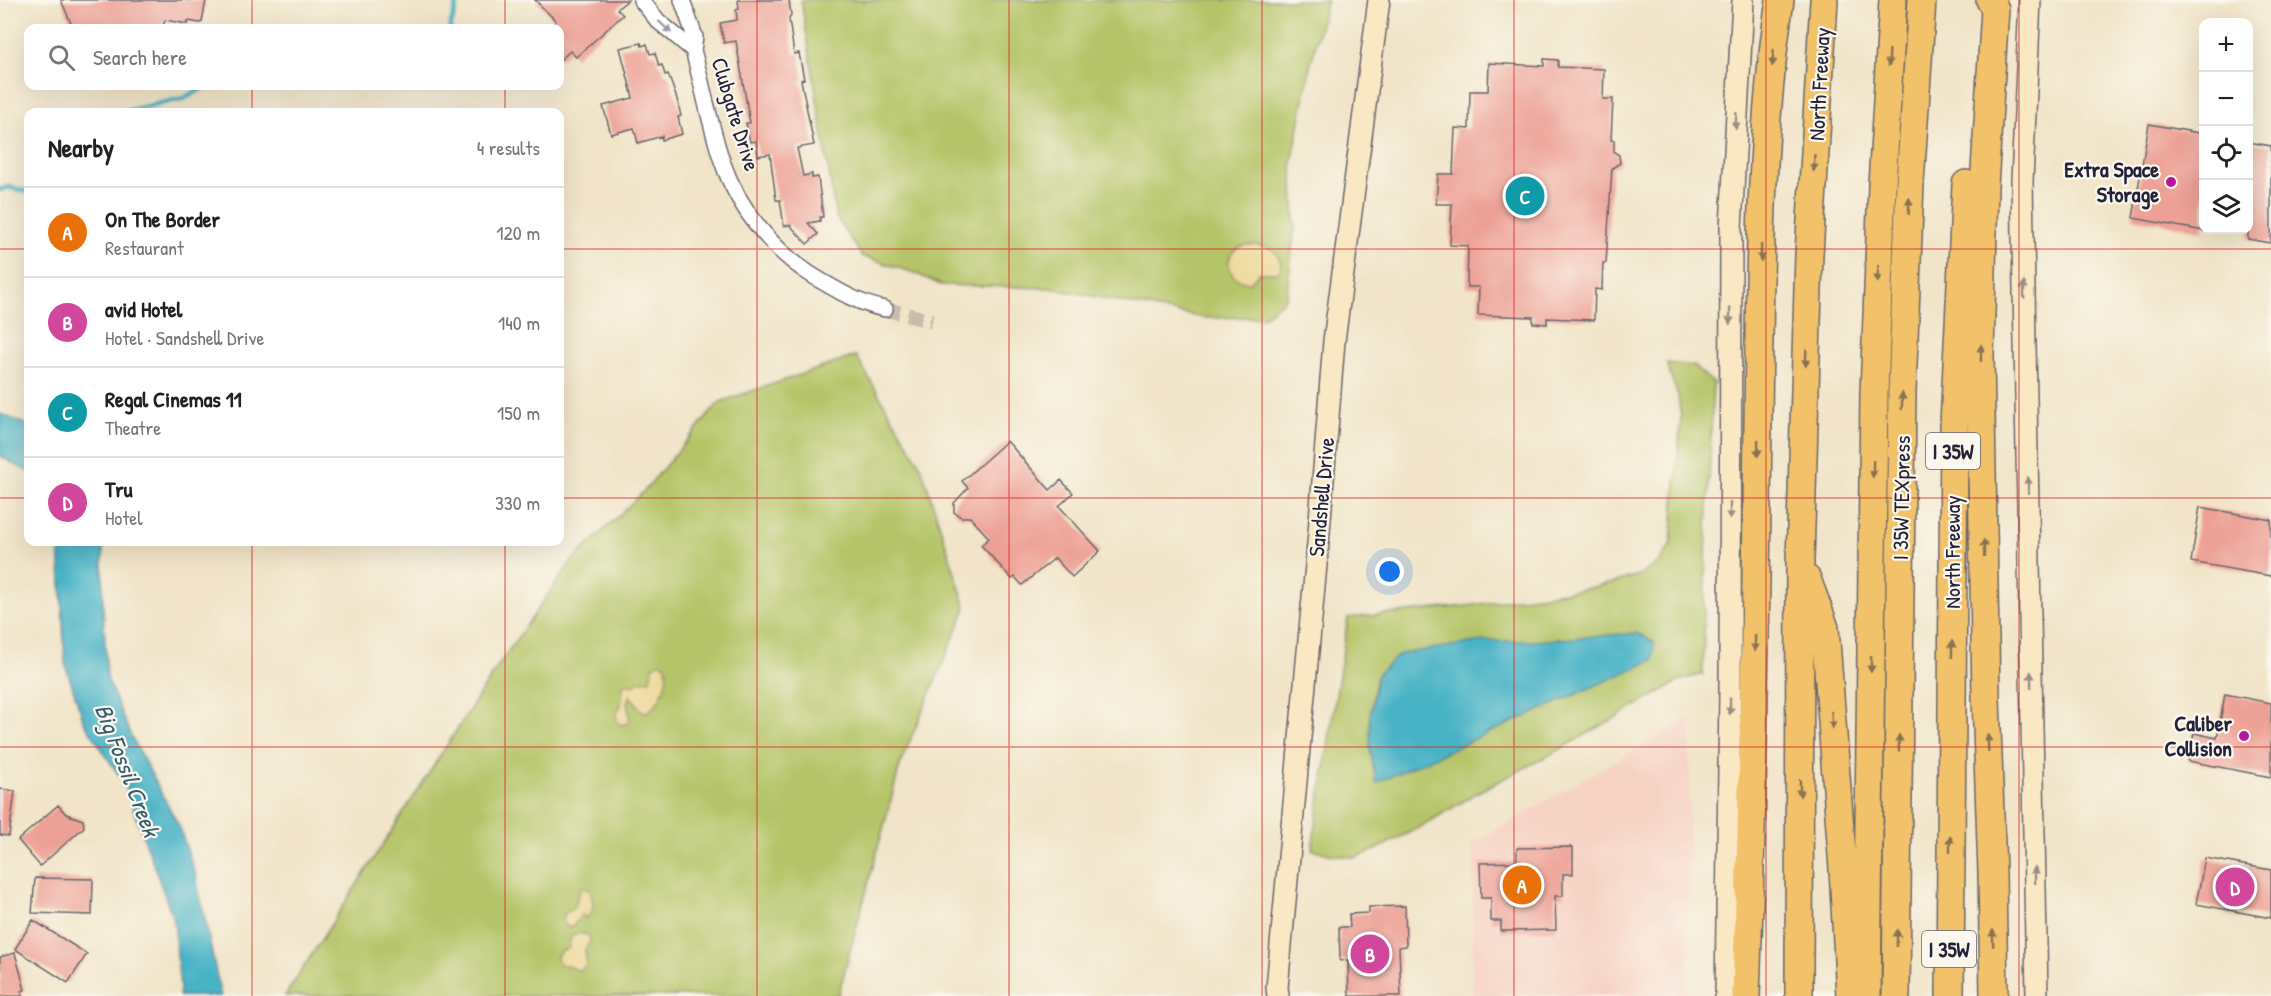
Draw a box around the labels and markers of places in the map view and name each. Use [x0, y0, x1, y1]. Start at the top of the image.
place label: Extra Space Storage [2064, 154, 2159, 210]
pin: C [1506, 174, 1544, 218]
marker: Extra Space Storage [2164, 175, 2178, 189]
place label: Caliber Collision [2164, 708, 2233, 763]
marker: Caliber Collision [2237, 729, 2251, 743]
pin: A [1502, 862, 1541, 908]
pin: D [2216, 864, 2254, 910]
pin: B [1350, 932, 1390, 976]

